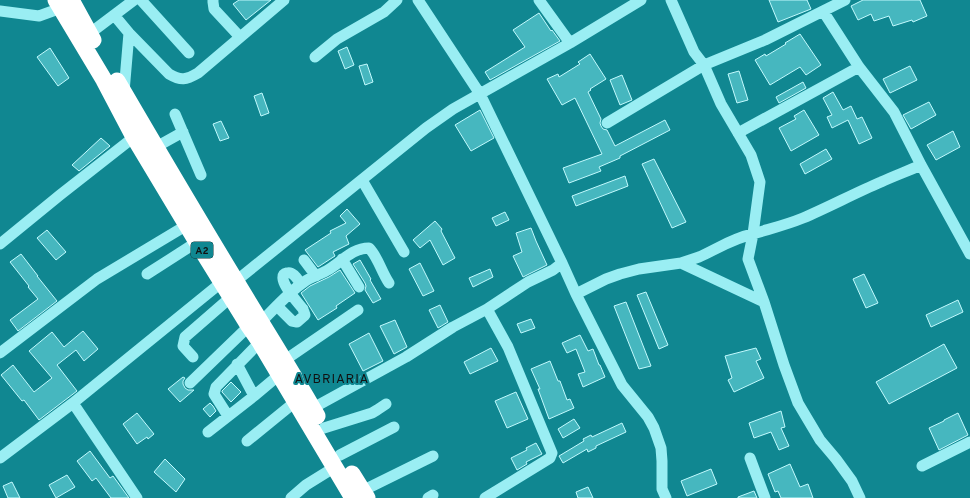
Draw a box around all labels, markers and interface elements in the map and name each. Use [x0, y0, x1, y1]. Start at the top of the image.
road number: A2 [191, 242, 213, 258]
district label: AVBRIARIA [295, 372, 369, 388]

